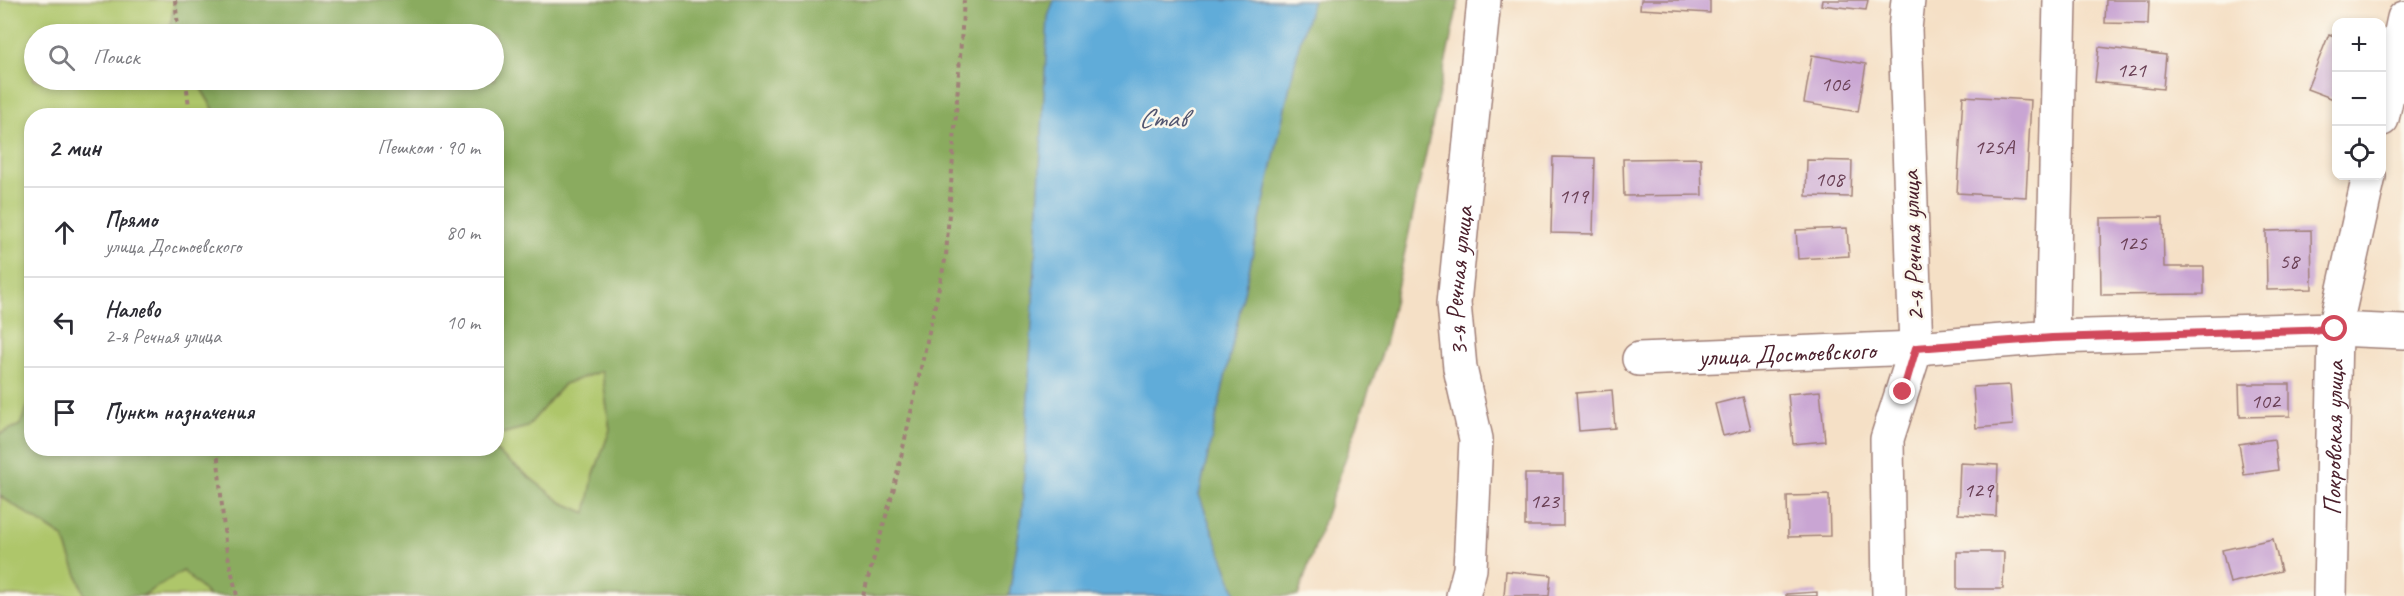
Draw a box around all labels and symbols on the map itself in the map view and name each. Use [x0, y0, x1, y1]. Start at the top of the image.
house number: 121 [2116, 56, 2147, 84]
house number: 106 [1820, 70, 1851, 98]
water label: Став [1138, 101, 1195, 135]
house number: 125А [1974, 133, 2015, 161]
house number: 108 [1814, 165, 1846, 193]
street label: 2-я Речная улица [1893, 168, 1932, 322]
house number: 119 [1558, 182, 1590, 210]
street label: 3-я Речная улица [1438, 203, 1481, 358]
house number: 125 [2117, 229, 2148, 257]
house number: 58 [2279, 247, 2301, 275]
route start [2321, 315, 2347, 341]
street label: улица Достоевского [1696, 334, 1879, 374]
street label: Покровская улица [2316, 359, 2351, 516]
route end [1889, 378, 1915, 404]
house number: 102 [2250, 387, 2282, 415]
house number: 129 [1963, 476, 1995, 504]
house number: 123 [1529, 487, 1561, 515]

